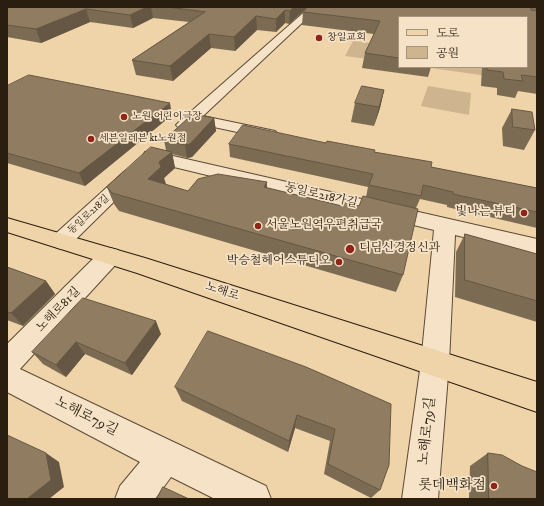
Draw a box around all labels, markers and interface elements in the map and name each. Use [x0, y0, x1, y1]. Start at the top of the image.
legend [398, 16, 528, 68]
text: 도로 [436, 26, 459, 41]
place label: 창일교회 [327, 32, 366, 44]
marker: 창일교회 [314, 33, 324, 43]
text: 공원 [436, 46, 459, 61]
place label: 노원 어린이극장 [132, 111, 202, 123]
marker: 노원 어린이극장 [119, 112, 129, 122]
place label: 세븐일레븐 kt노원점 [99, 133, 187, 145]
marker: 세븐일레븐 kt노원점 [86, 134, 96, 144]
street label: 동일로218가길 [283, 181, 359, 211]
street label: 동일로218길 [66, 193, 112, 237]
place label: 빛나는 뷰티 [455, 206, 516, 220]
marker: 빛나는 뷰티 [519, 208, 529, 218]
place label: 서울노원역우편취급국 [266, 219, 382, 233]
marker: 서울노원역우편취급국 [253, 221, 263, 231]
place label: 디딤신경정신과 [359, 242, 440, 256]
marker: 디딤신경정신과 [344, 243, 356, 255]
place label: 박승철헤어스튜디오 [227, 255, 331, 269]
marker: 박승철헤어스튜디오 [334, 257, 344, 267]
street label: 노해로 [203, 280, 241, 304]
street label: 노해로81길 [34, 285, 84, 335]
street label: 노해로79길 [52, 394, 120, 440]
street label: 노해로79길 [416, 396, 440, 466]
place label: 롯데백화점 [418, 478, 486, 494]
marker: 롯데백화점 [489, 481, 499, 491]

